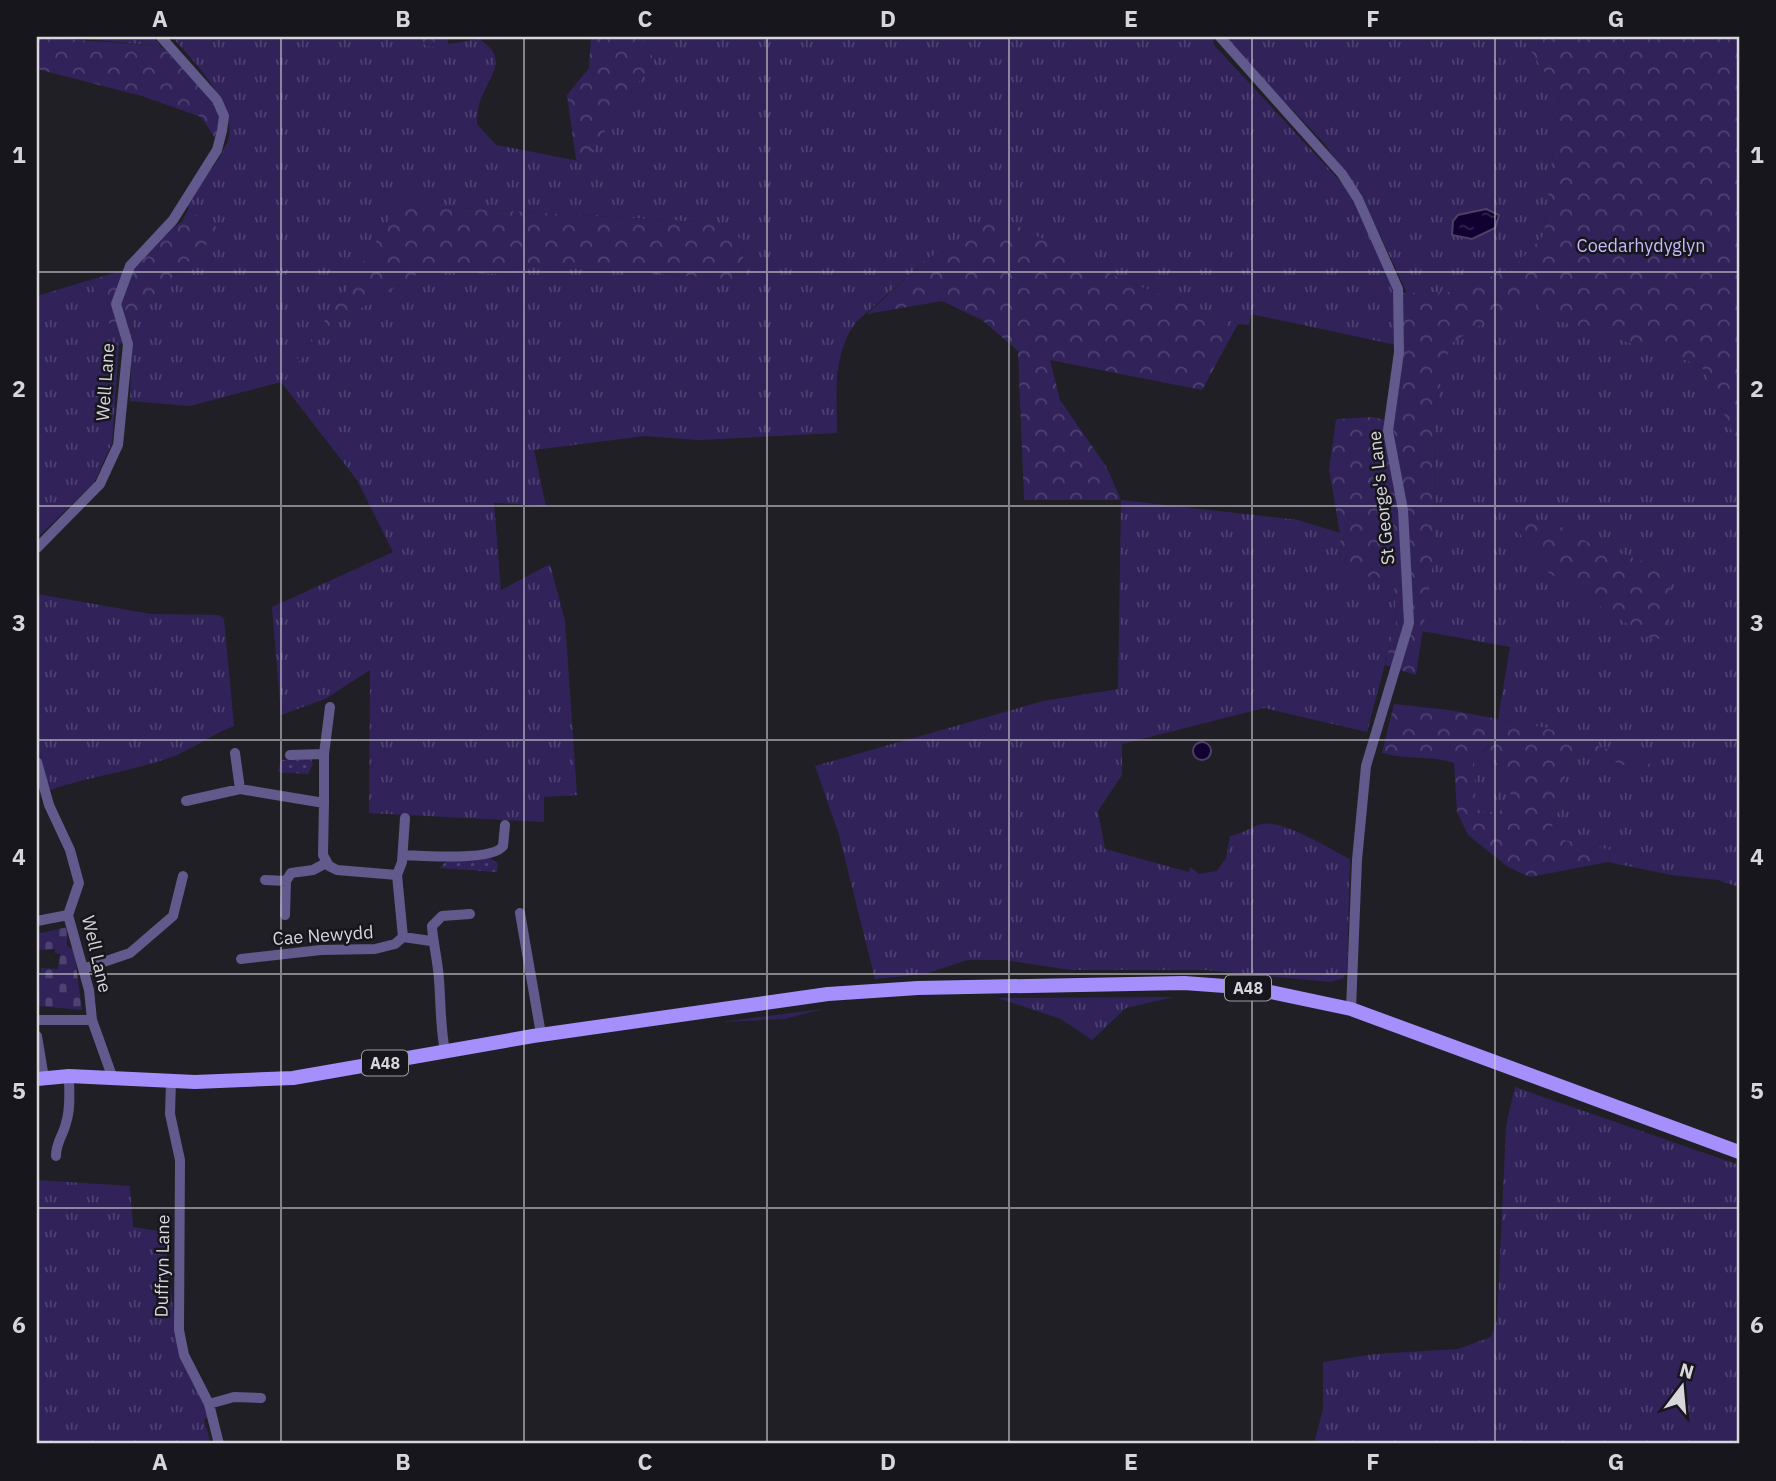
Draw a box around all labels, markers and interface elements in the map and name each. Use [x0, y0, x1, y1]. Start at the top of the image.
text: A [152, 3, 168, 33]
text: B [395, 3, 411, 33]
text: C [638, 3, 653, 33]
text: D [880, 3, 896, 33]
text: E [1124, 3, 1138, 33]
text: F [1366, 3, 1380, 33]
text: G [1608, 3, 1624, 33]
text: 1 [12, 139, 26, 169]
text: 1 [1750, 139, 1764, 169]
park label: Coedarhydyglyn [1576, 234, 1706, 257]
street label: Well Lane [91, 342, 119, 422]
text: 2 [12, 373, 26, 403]
text: 2 [1750, 373, 1764, 403]
street label: St George's Lane [1363, 430, 1399, 566]
text: 3 [12, 607, 26, 637]
text: 3 [1750, 607, 1764, 637]
text: 4 [12, 841, 26, 871]
text: 4 [1750, 841, 1764, 871]
street label: Well Lane [77, 913, 117, 995]
street label: Cae Newydd [272, 920, 374, 950]
road number: A48 [1225, 976, 1271, 1000]
road number: A48 [362, 1050, 408, 1076]
text: 5 [12, 1075, 26, 1105]
text: 5 [1750, 1075, 1764, 1105]
street label: Duffryn Lane [150, 1214, 174, 1318]
text: 6 [12, 1309, 26, 1339]
text: 6 [1750, 1309, 1764, 1339]
north arrow [1646, 1352, 1716, 1422]
text: N [1677, 1357, 1697, 1384]
text: A [152, 1446, 168, 1476]
text: B [395, 1446, 411, 1476]
text: C [638, 1446, 653, 1476]
text: D [880, 1446, 896, 1476]
text: E [1124, 1446, 1138, 1476]
text: F [1366, 1446, 1380, 1476]
text: G [1608, 1446, 1624, 1476]

